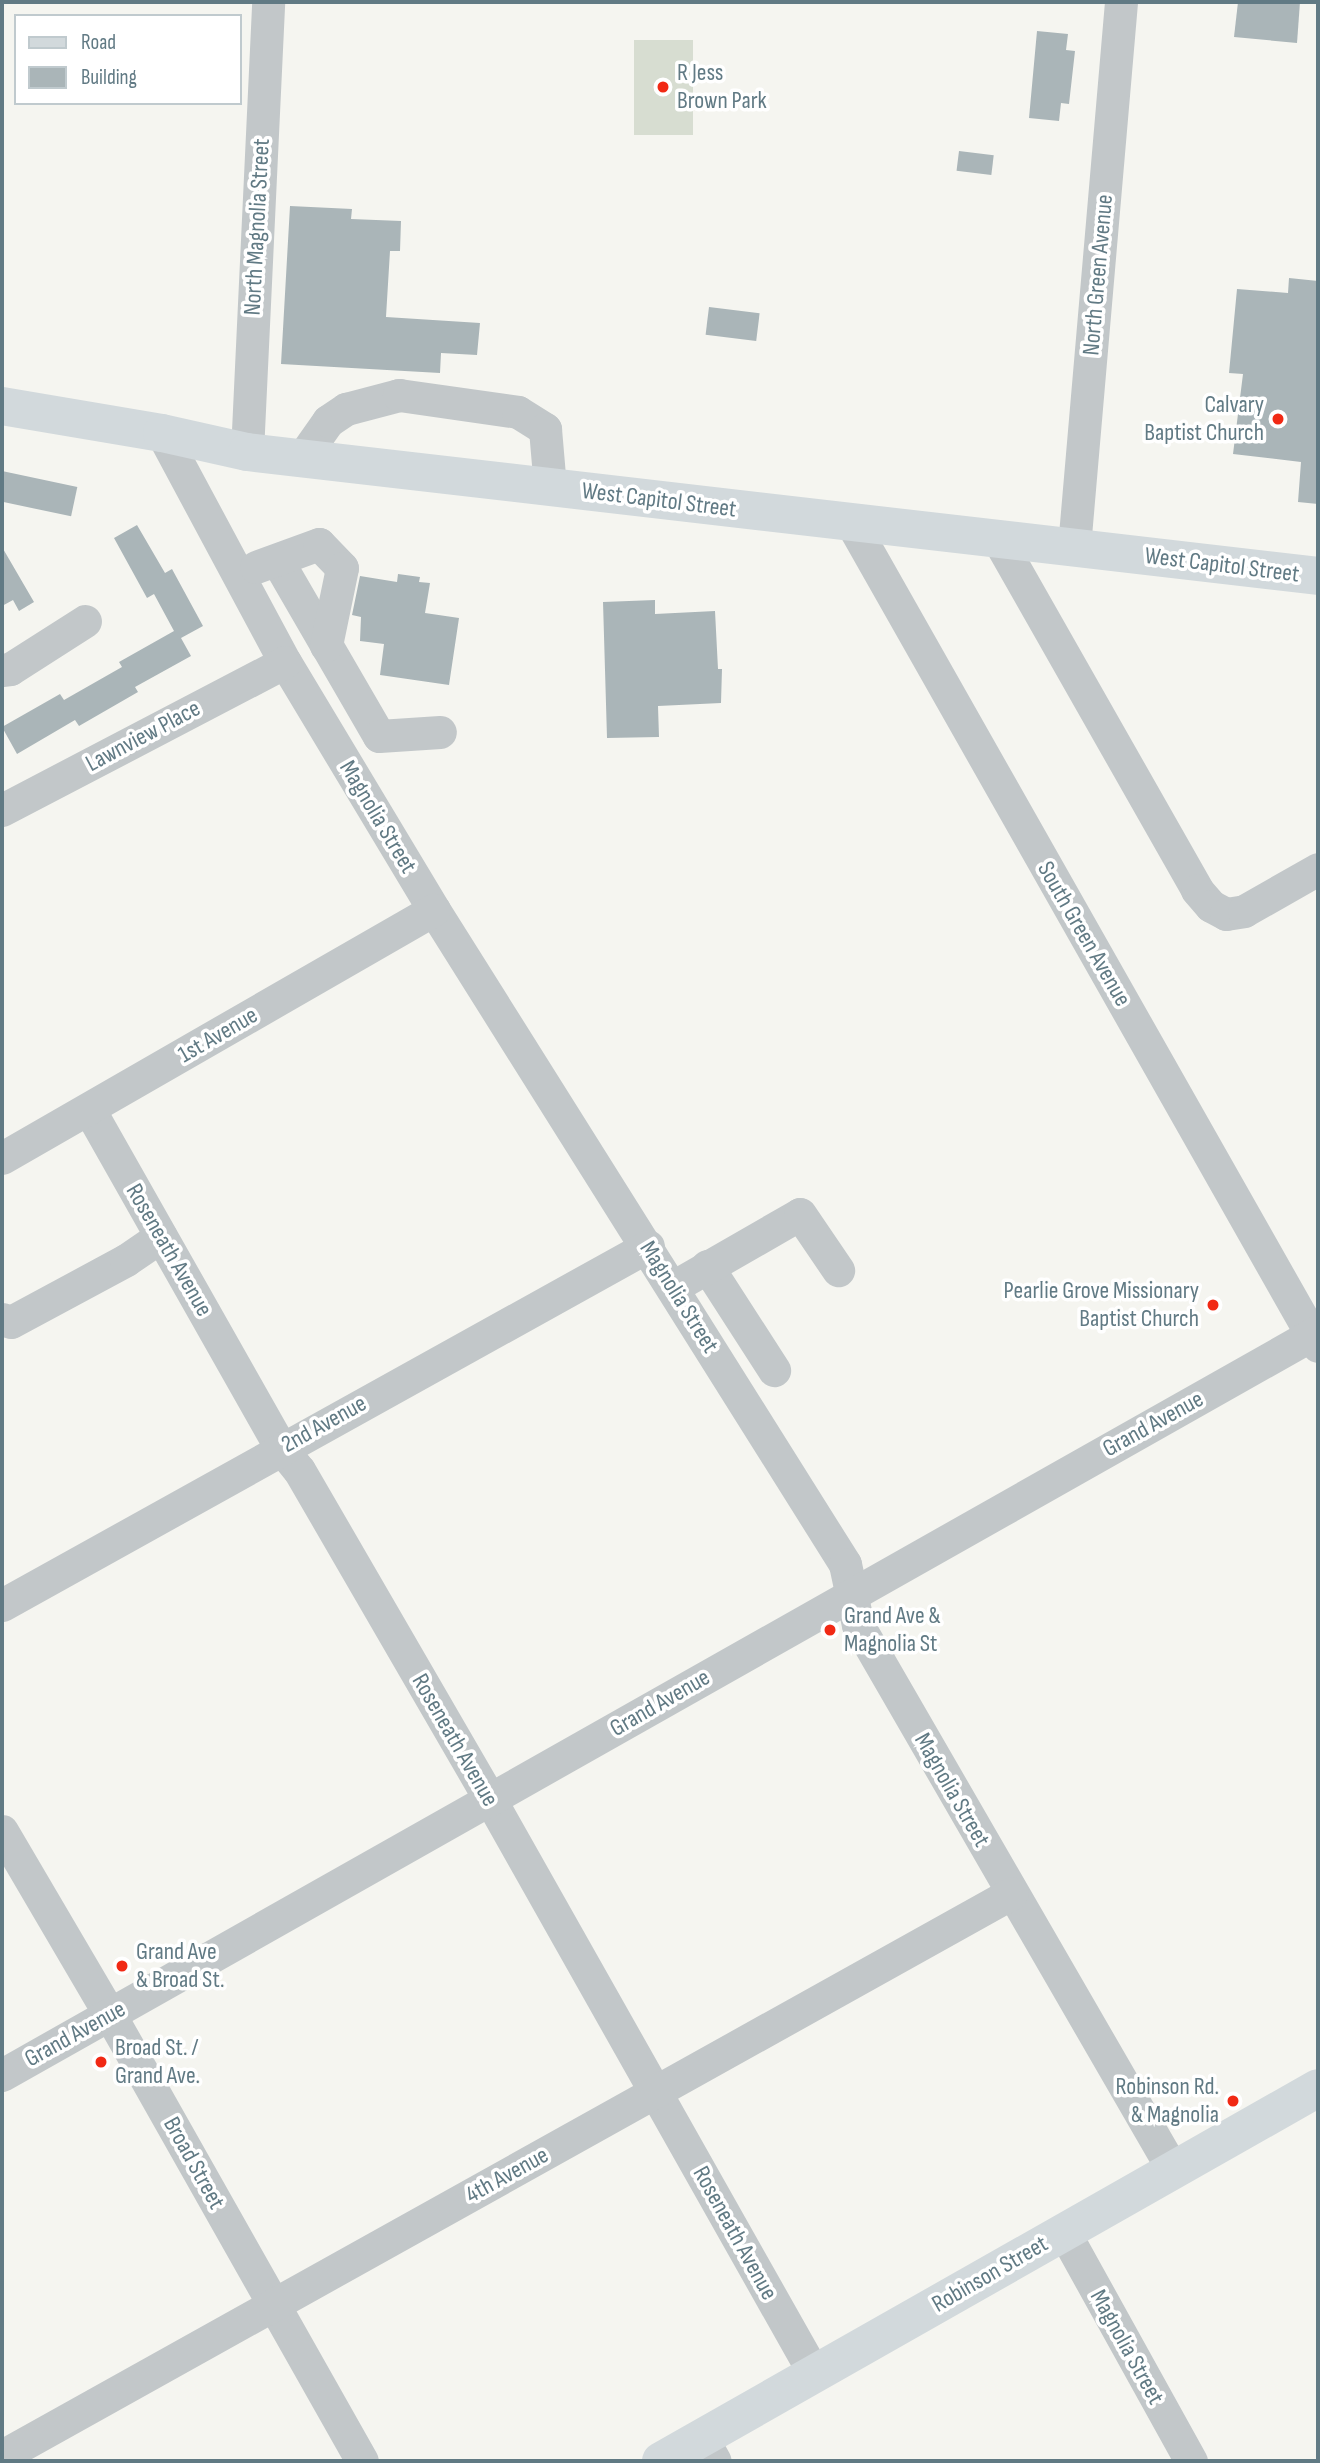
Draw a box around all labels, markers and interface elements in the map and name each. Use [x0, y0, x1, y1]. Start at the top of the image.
legend [14, 14, 242, 105]
text: Road [81, 30, 116, 55]
place label: R Jess Brown Park [677, 59, 767, 115]
text: Building [81, 65, 137, 90]
marker: R Jess Brown Park [655, 79, 671, 95]
street label: North Magnolia Street [238, 138, 276, 316]
street label: North Green Avenue [1077, 193, 1119, 357]
place label: Calvary Baptist Church [1144, 391, 1264, 447]
marker: Calvary Baptist Church [1270, 411, 1286, 427]
street label: West Capitol Street [580, 476, 738, 524]
street label: West Capitol Street [1143, 541, 1301, 589]
street label: Lawnview Place [81, 694, 205, 778]
street label: Magnolia Street [333, 755, 423, 879]
street label: South Green Avenue [1031, 857, 1137, 1011]
street label: 1st Avenue [173, 1001, 263, 1069]
street label: Roseneath Avenue [119, 1179, 219, 1321]
street label: Magnolia Street [633, 1236, 725, 1358]
place label: Pearlie Grove Missionary Baptist Church [1003, 1277, 1199, 1333]
marker: Pearlie Grove Missionary Baptist Church [1205, 1297, 1221, 1313]
street label: Grand Avenue [1098, 1385, 1208, 1463]
street label: 2nd Avenue [277, 1389, 371, 1459]
place label: Grand Ave & Magnolia St [844, 1602, 941, 1658]
marker: Grand Ave & Magnolia St [822, 1622, 838, 1638]
street label: Grand Avenue [605, 1663, 715, 1743]
street label: Roseneath Avenue [405, 1669, 505, 1811]
street label: Magnolia Street [908, 1728, 996, 1852]
place label: Grand Ave & Broad St. [136, 1938, 225, 1994]
marker: Grand Ave & Broad St. [114, 1958, 130, 1974]
street label: Grand Avenue [20, 1995, 130, 2073]
place label: Broad St. / Grand Ave. [115, 2034, 200, 2090]
marker: Broad St. / Grand Ave. [93, 2054, 109, 2070]
place label: Robinson Rd. & Magnolia [1116, 2073, 1219, 2129]
marker: Robinson Rd. & Magnolia [1225, 2093, 1241, 2109]
street label: Broad Street [157, 2112, 231, 2214]
street label: 4th Avenue [461, 2141, 553, 2209]
street label: Roseneath Avenue [686, 2161, 784, 2305]
street label: Robinson Street [927, 2229, 1053, 2319]
street label: Magnolia Street [1084, 2285, 1170, 2409]

